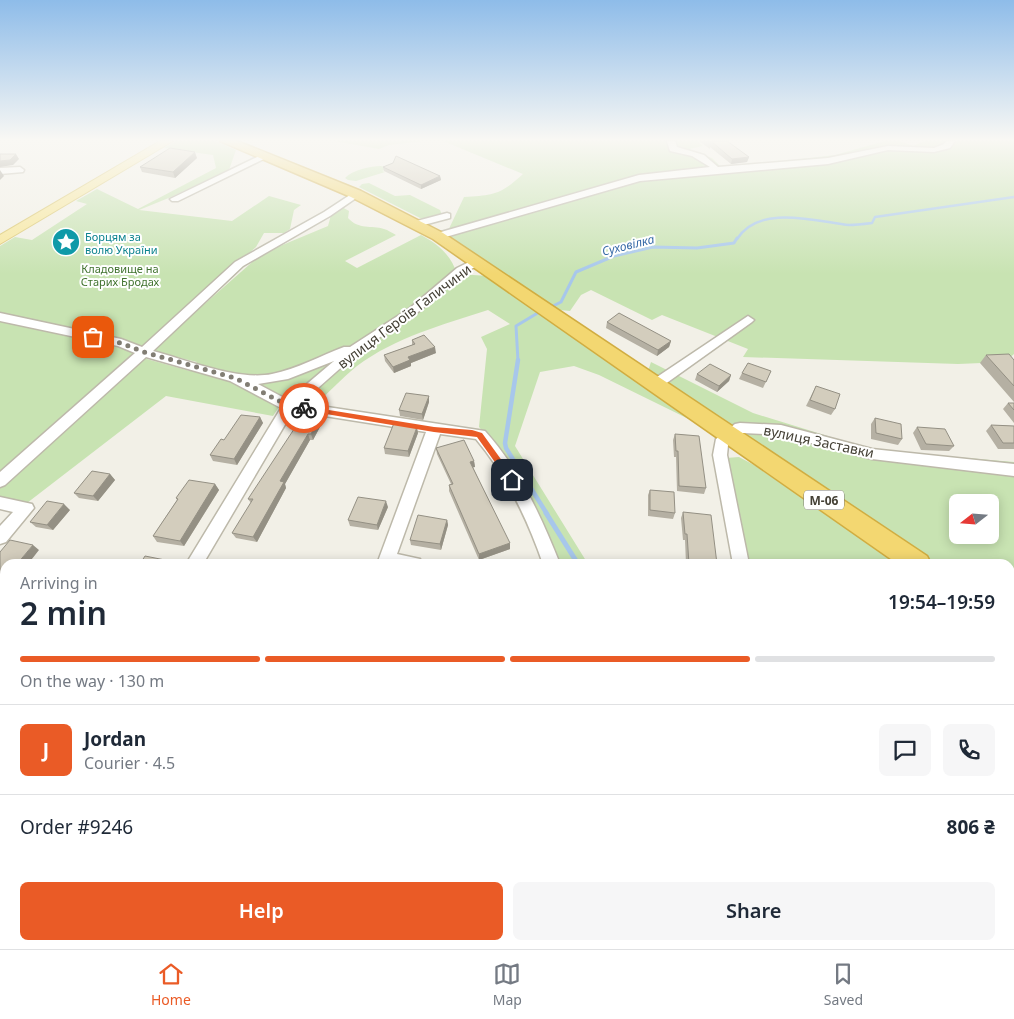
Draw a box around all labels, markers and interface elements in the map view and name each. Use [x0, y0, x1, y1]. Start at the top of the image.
place icon: Борцям за волю України [51, 227, 81, 257]
place label: Борцям за волю України [85, 229, 158, 257]
water label: Суховілка [600, 230, 656, 260]
street label: вулиця Героїв Галичини [333, 259, 475, 373]
park label: Кладовище на Старих Бродах [81, 261, 160, 289]
pin [72, 316, 114, 358]
icon: bag [79, 323, 107, 351]
courier [279, 383, 329, 433]
icon: bike [290, 394, 318, 422]
street label: вулиця Заставки [762, 420, 876, 462]
pin [491, 459, 533, 501]
icon: home [498, 466, 526, 494]
road number: М-06 [804, 490, 844, 510]
north arrow [949, 494, 999, 544]
map controls [949, 494, 999, 544]
text: Arriving in [20, 572, 98, 594]
text: 19:54–19:59 [888, 589, 995, 615]
text: 2 min [20, 591, 107, 634]
text: On the way · 130 m [20, 670, 164, 692]
button: chat [879, 724, 931, 776]
button: phone [943, 724, 995, 776]
text: Jordan [84, 726, 146, 752]
text: J [43, 737, 49, 763]
text: Courier · 4.5 [84, 752, 175, 774]
text: Order #9246 [20, 814, 133, 840]
text: 806 ₴ [947, 814, 995, 840]
button: Help [20, 882, 503, 940]
button: Share [513, 882, 995, 940]
tab: Home [151, 960, 191, 1009]
tab: Map [493, 960, 522, 1009]
tab: Saved [824, 960, 863, 1009]

